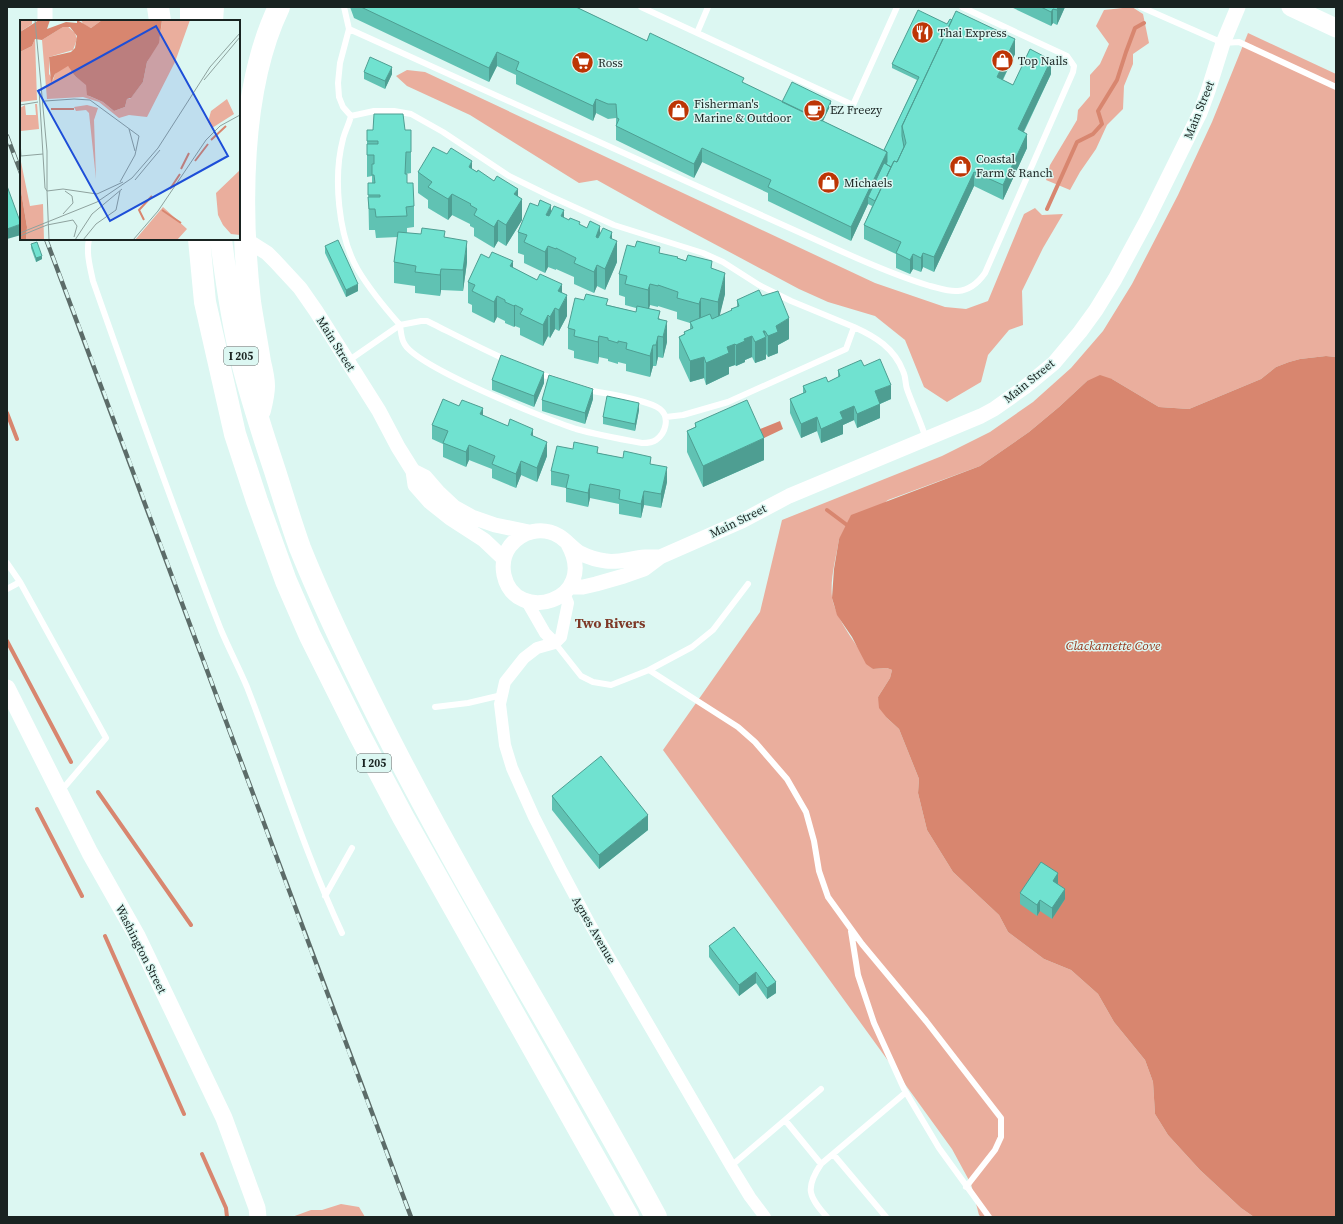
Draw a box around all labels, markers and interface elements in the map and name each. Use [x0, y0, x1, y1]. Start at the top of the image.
inset map [20, 20, 240, 240]
restaurant icon: Thai Express [910, 20, 936, 46]
place label: Thai Express [938, 25, 1007, 41]
shop icon: Top Nails [989, 48, 1015, 74]
supermarket icon: Ross [570, 50, 596, 76]
place label: Top Nails [1018, 53, 1068, 69]
place label: Ross [598, 55, 623, 71]
street label: Main Street [1180, 78, 1218, 141]
place label: Fisherman's Marine & Outdoor [694, 96, 791, 126]
cafe icon: EZ Freezy [802, 97, 828, 123]
shop icon: Fisherman's Marine & Outdoor [665, 98, 691, 124]
place label: EZ Freezy [830, 102, 883, 118]
place label: Coastal Farm & Ranch [976, 151, 1053, 181]
shop icon: Coastal Farm & Ranch [947, 153, 973, 179]
shop icon: Michaels [815, 170, 841, 196]
place label: Michaels [844, 175, 892, 191]
street label: Main Street [313, 314, 359, 374]
road number: I 205 [224, 347, 258, 365]
street label: Main Street [1000, 355, 1058, 407]
street label: Main Street [707, 500, 769, 542]
district label: Two Rivers [575, 613, 646, 633]
water label: Clackamette Cove [1066, 637, 1161, 654]
road number: I 205 [357, 754, 391, 772]
street label: Agnes Avenue [568, 894, 620, 966]
street label: Washington Street [112, 902, 170, 996]

